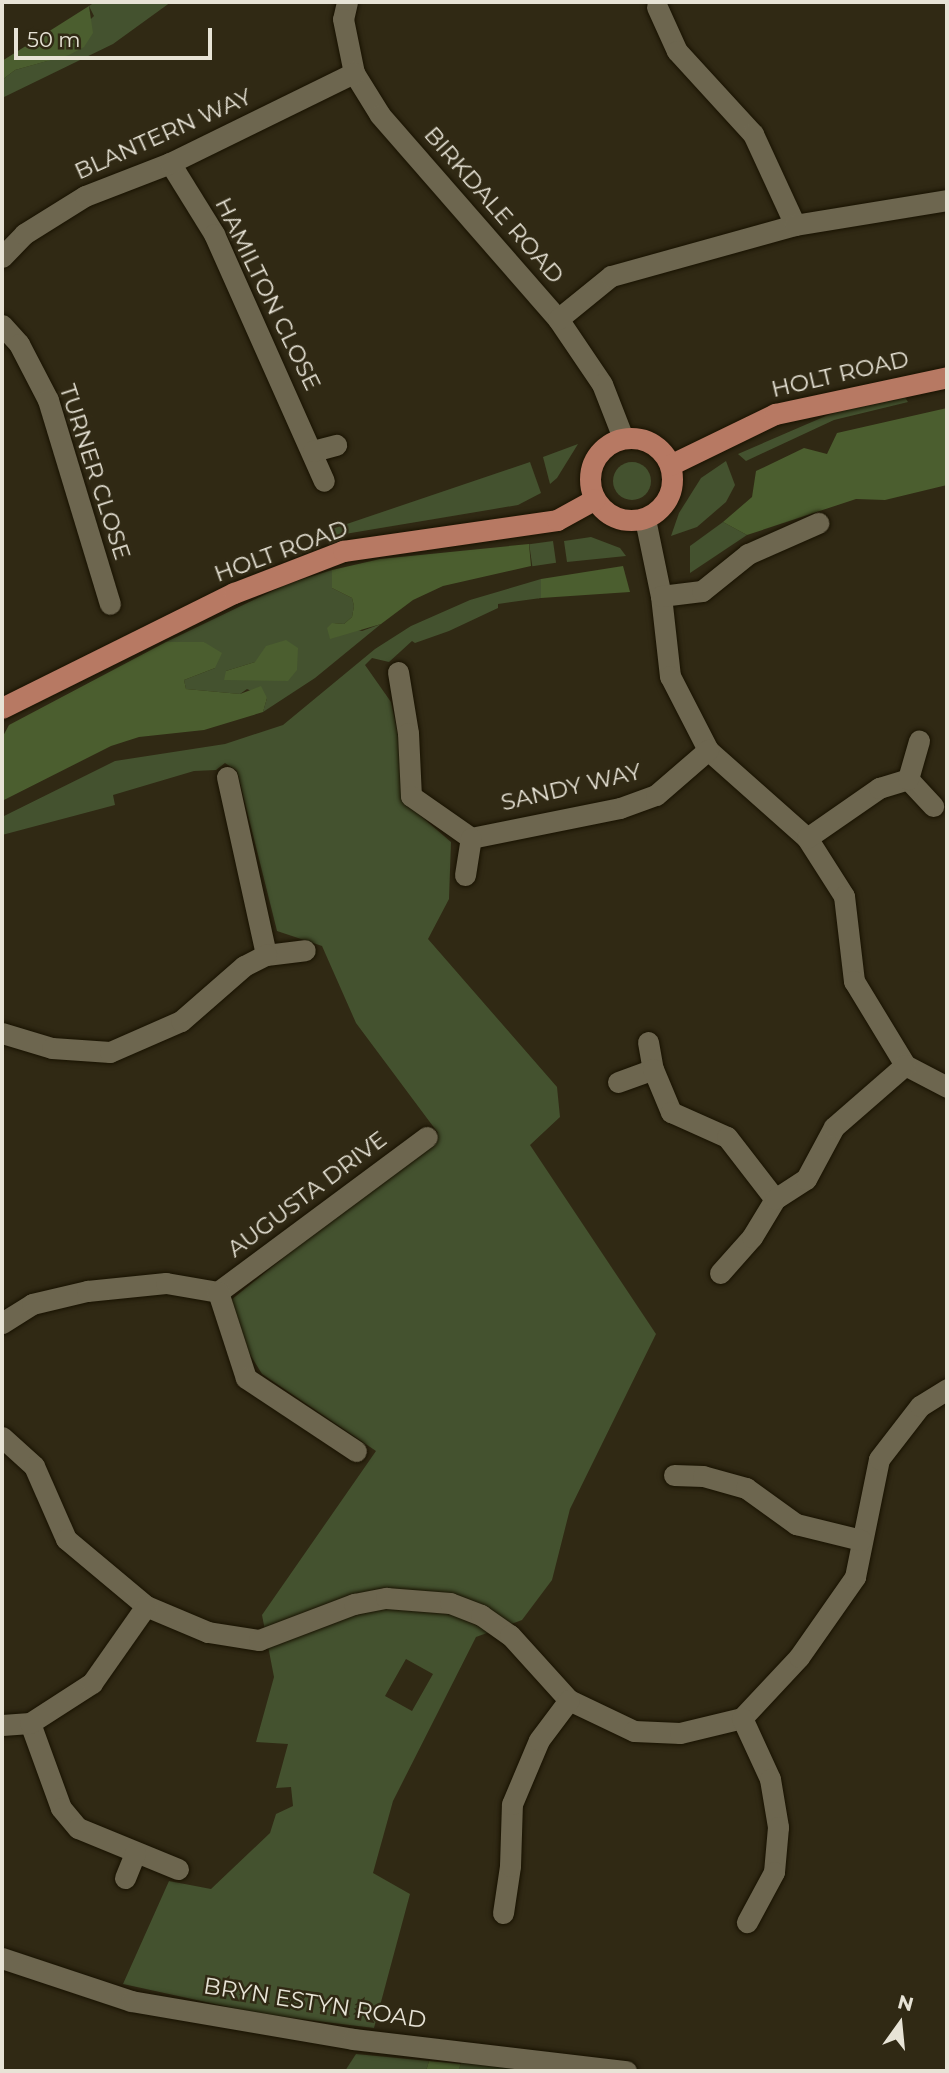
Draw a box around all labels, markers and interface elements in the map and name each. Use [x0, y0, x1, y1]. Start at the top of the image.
scale bar [18, 14, 215, 58]
text: 50 m [27, 27, 81, 52]
street label: BLANTERN WAY [70, 83, 256, 185]
street label: BIRKDALE ROAD [418, 121, 570, 289]
street label: HAMILTON CLOSE [209, 193, 327, 395]
street label: HOLT ROAD [769, 345, 911, 403]
street label: TURNER CLOSE [54, 381, 136, 563]
street label: HOLT ROAD [210, 514, 352, 588]
street label: SANDY WAY [498, 757, 644, 817]
street label: AUGUSTA DRIVE [222, 1125, 392, 1263]
street label: BRYN ESTYN ROAD [202, 1972, 428, 2034]
north arrow [865, 1989, 935, 2059]
text: N [895, 1990, 916, 2016]

